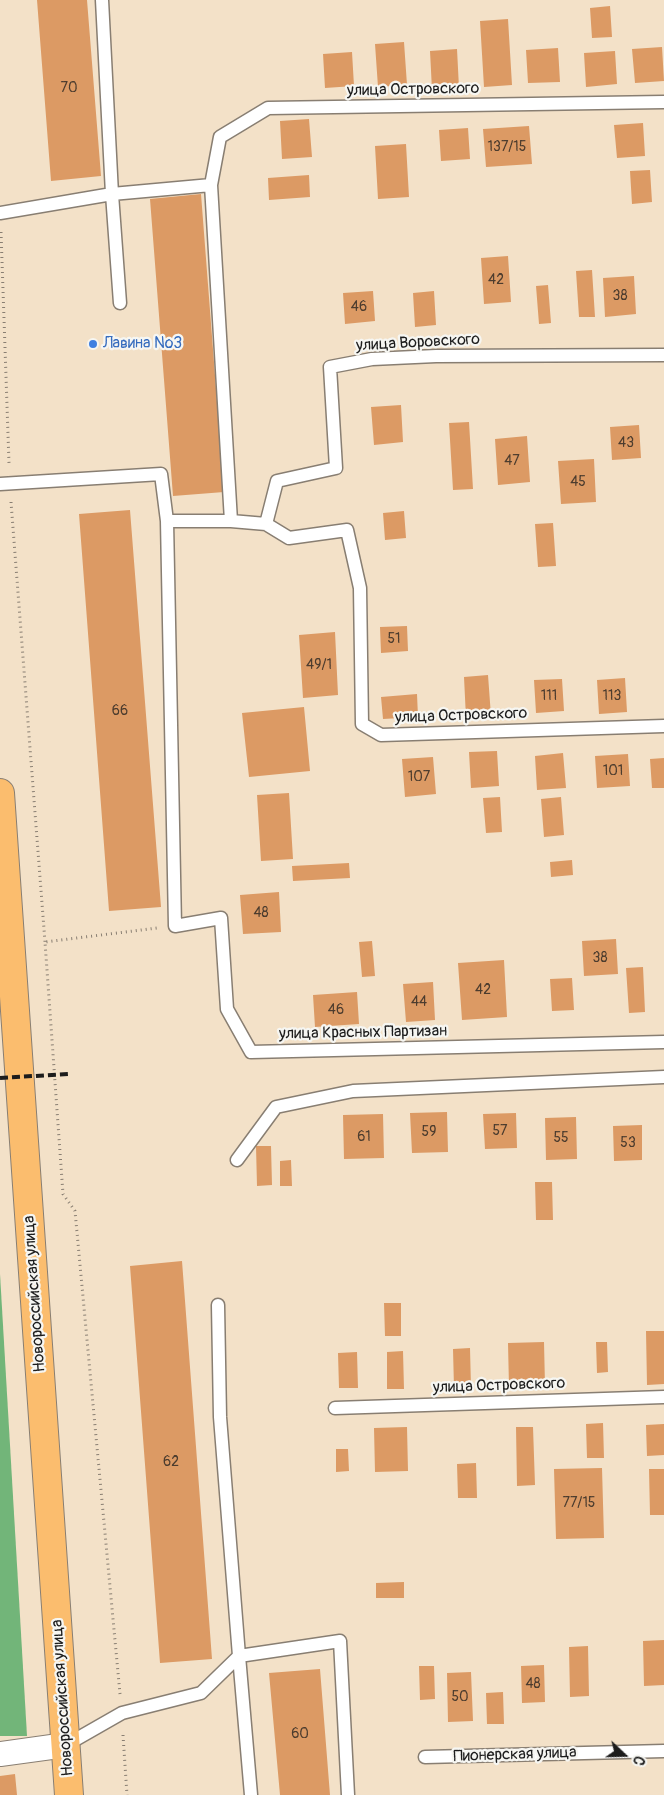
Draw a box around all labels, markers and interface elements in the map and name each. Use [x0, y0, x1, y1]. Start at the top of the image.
street label: улица Островского [347, 79, 479, 101]
house number: 70 [61, 80, 77, 96]
house number: 137/15 [488, 139, 526, 155]
house number: 42 [488, 272, 504, 288]
house number: 38 [613, 288, 627, 304]
house number: 46 [351, 299, 367, 315]
street label: улица Воровского [356, 330, 480, 356]
place label: Лавина №3 [103, 334, 182, 354]
marker: Лавина №3 [87, 338, 99, 350]
house number: 43 [618, 435, 634, 451]
house number: 47 [504, 453, 520, 469]
house number: 45 [570, 474, 586, 490]
house number: 51 [387, 631, 401, 647]
house number: 49/1 [306, 657, 332, 673]
house number: 111 [541, 688, 557, 704]
house number: 113 [603, 688, 621, 704]
house number: 66 [112, 703, 128, 719]
street label: улица Островского [395, 704, 527, 728]
house number: 101 [603, 763, 623, 779]
house number: 107 [408, 769, 430, 785]
house number: 48 [253, 905, 269, 921]
house number: 38 [593, 950, 607, 966]
house number: 42 [475, 982, 491, 998]
house number: 44 [411, 994, 427, 1010]
house number: 46 [328, 1002, 344, 1018]
street label: улица Красных Партизан [279, 1022, 447, 1044]
house number: 57 [493, 1123, 507, 1139]
house number: 59 [422, 1124, 436, 1140]
house number: 61 [357, 1129, 371, 1145]
house number: 55 [553, 1130, 569, 1146]
house number: 53 [620, 1135, 636, 1151]
street label: Новороссийская улица [20, 1215, 50, 1373]
street label: улица Островского [433, 1374, 565, 1398]
house number: 62 [163, 1454, 179, 1470]
house number: 77/15 [563, 1495, 595, 1511]
street label: Новороссийская улица [48, 1619, 78, 1777]
house number: 48 [525, 1676, 541, 1692]
house number: 50 [451, 1689, 469, 1705]
house number: 60 [291, 1726, 309, 1742]
north arrow [599, 1730, 649, 1780]
street label: Пионерская улица [453, 1743, 577, 1767]
text: С [629, 1753, 648, 1768]

